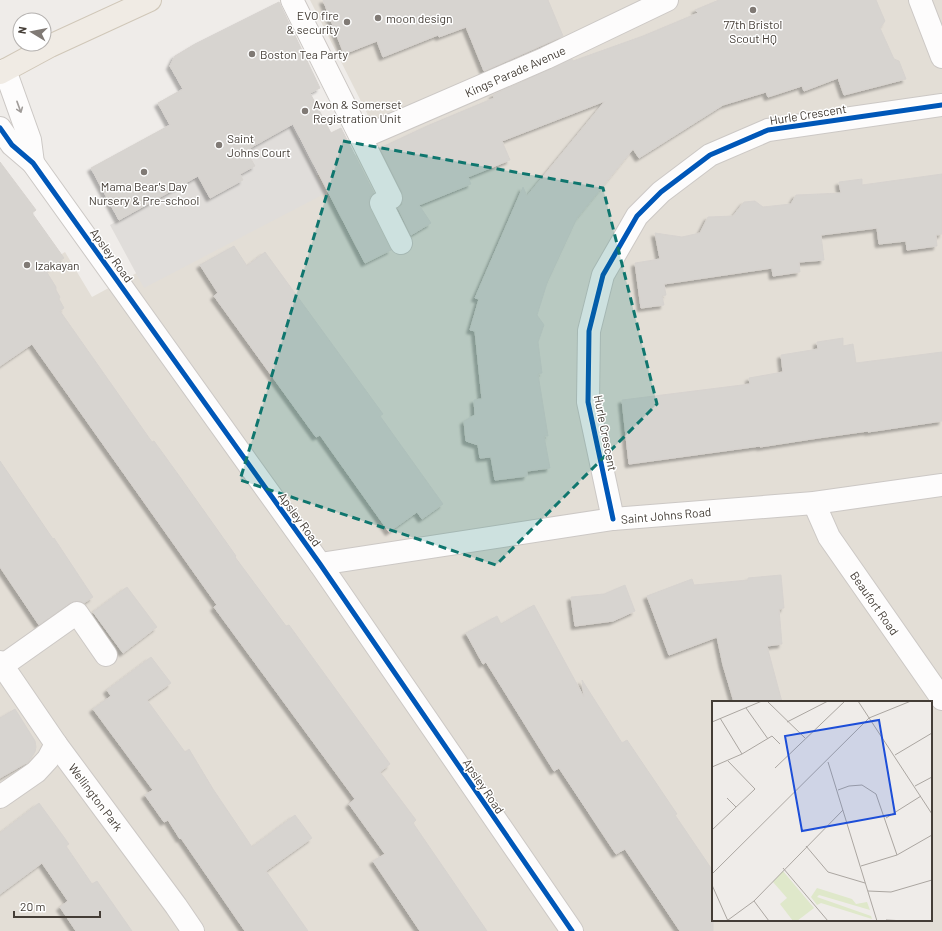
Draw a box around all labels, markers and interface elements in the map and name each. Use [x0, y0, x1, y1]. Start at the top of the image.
marker: 77th Bristol Scout HQ [748, 5, 758, 15]
place label: EVO fire & security [287, 8, 339, 36]
place label: moon design [386, 11, 452, 25]
north arrow [12, 12, 52, 52]
marker: moon design [373, 13, 383, 23]
marker: EVO fire & security [342, 17, 352, 27]
place label: 77th Bristol Scout HQ [724, 17, 782, 45]
text: N [15, 25, 29, 35]
street label: Kings Parade Avenue [463, 43, 567, 99]
place label: Boston Tea Party [260, 47, 348, 61]
marker: Boston Tea Party [247, 49, 257, 59]
place label: Avon & Somerset Registration Unit [313, 97, 402, 125]
one-way arrow [15, 100, 23, 112]
street label: Hurle Crescent [769, 101, 847, 127]
marker: Avon & Somerset Registration Unit [300, 106, 310, 116]
place label: Saint Johns Court [227, 131, 291, 159]
marker: Saint Johns Court [214, 140, 224, 150]
marker: Mama Bear's Day Nursery & Pre-school [139, 167, 149, 177]
place label: Mama Bear's Day Nursery & Pre-school [89, 179, 199, 207]
street label: Apsley Road [88, 225, 136, 285]
place label: Izakayan [35, 258, 80, 272]
marker: Izakayan [22, 260, 32, 270]
street label: Hurle Crescent [592, 394, 620, 472]
street label: Apsley Road [276, 489, 324, 549]
street label: Saint Johns Road [620, 504, 712, 526]
street label: Beaufort Road [848, 568, 902, 638]
inset map [712, 701, 932, 921]
street label: Apsley Road [461, 756, 507, 816]
street label: Wellington Park [66, 760, 126, 834]
scale bar [14, 893, 100, 919]
text: 20 m [20, 899, 46, 913]

